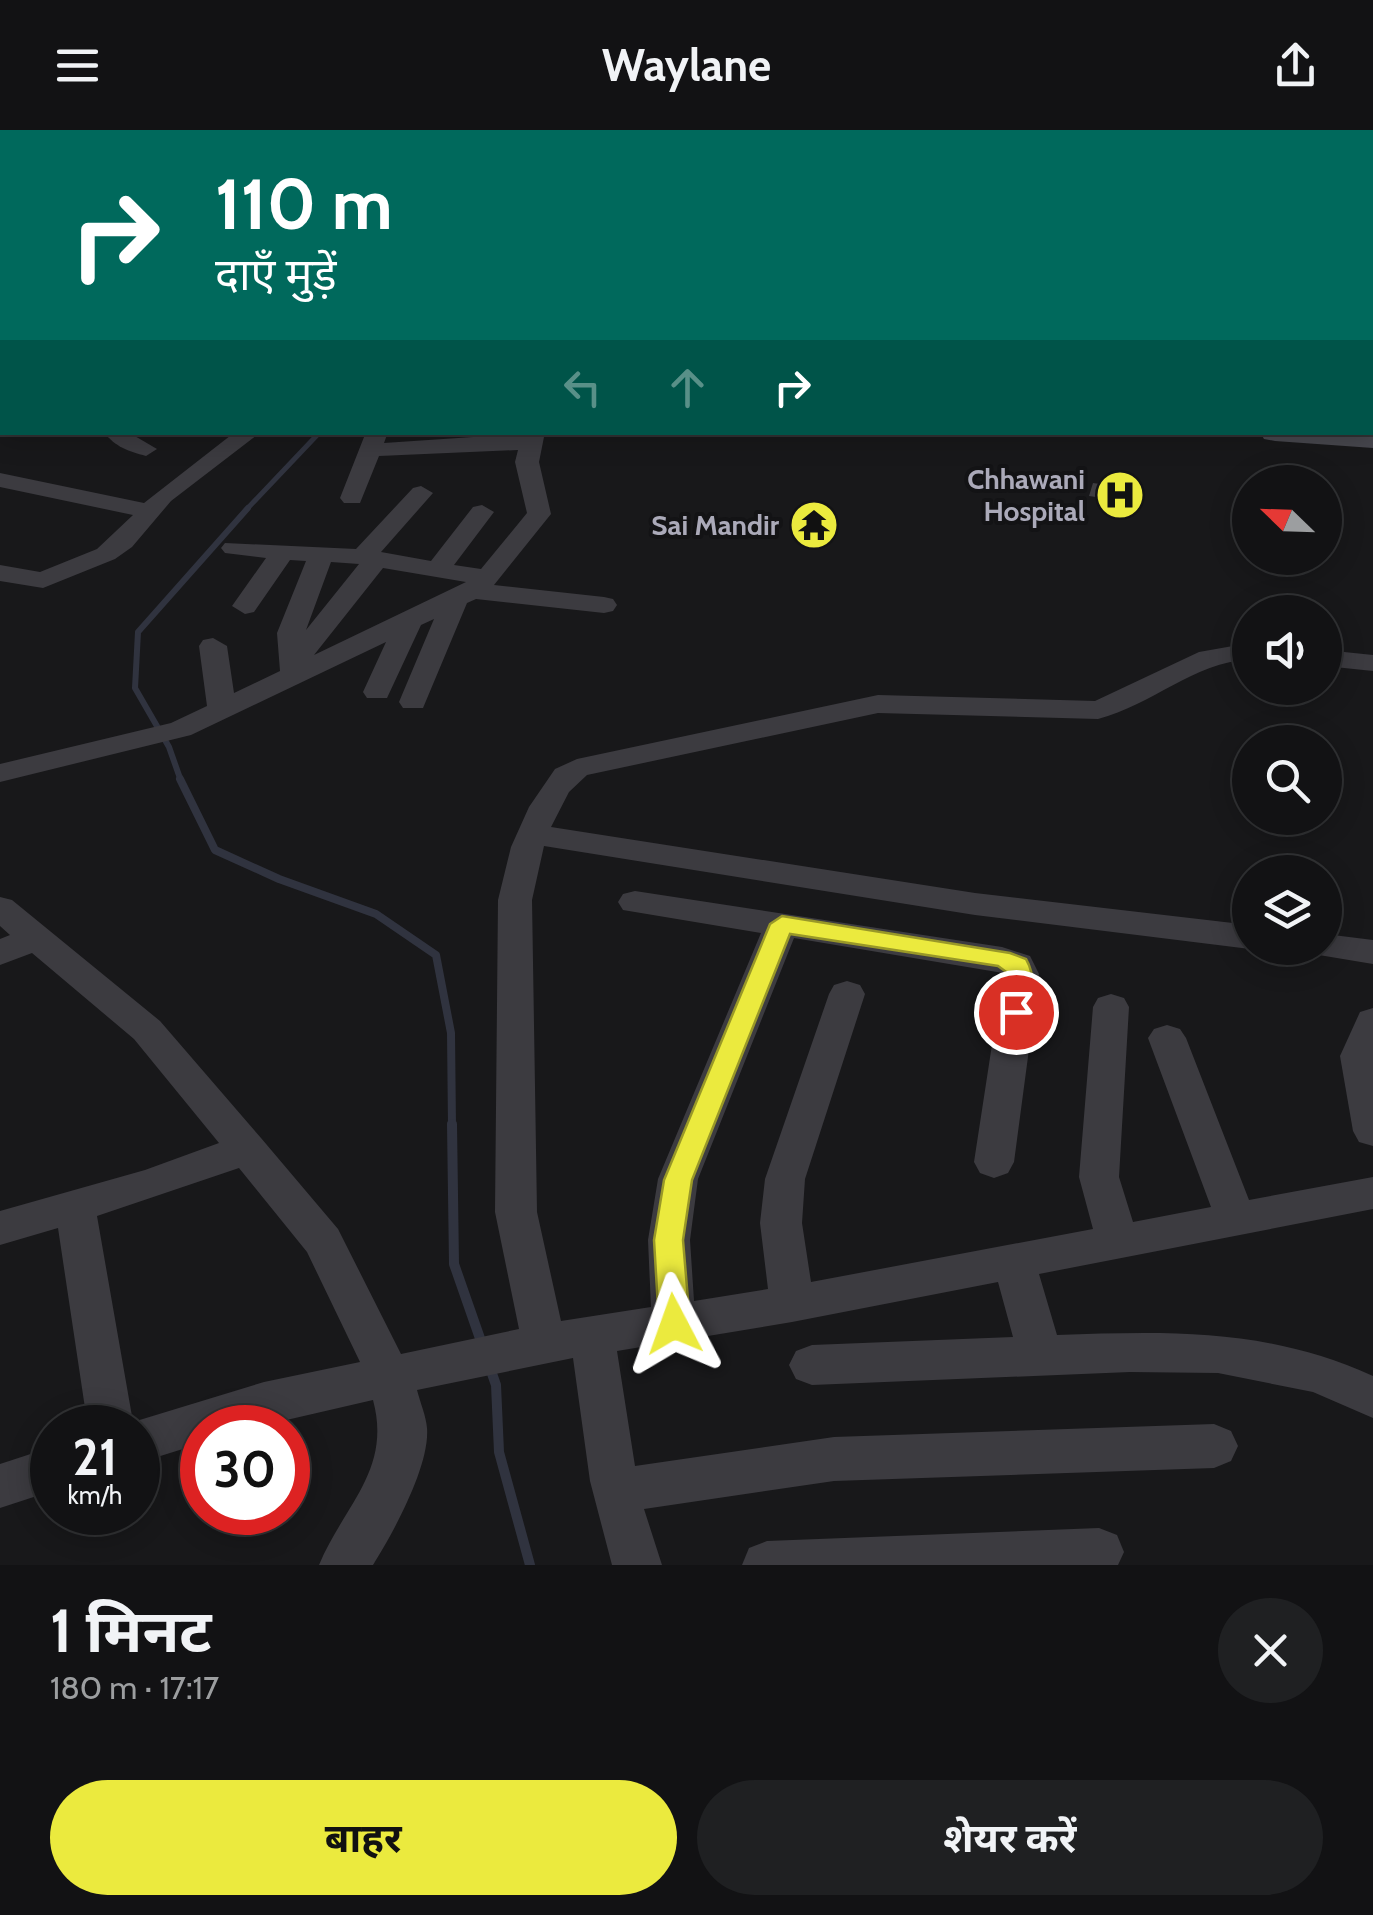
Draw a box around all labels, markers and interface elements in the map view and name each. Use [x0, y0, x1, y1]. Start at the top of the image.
icon: menu [50, 38, 105, 93]
text: Waylane [602, 38, 771, 92]
icon: share [1268, 38, 1323, 93]
text: 110 m [215, 161, 393, 247]
icon: right [50, 170, 180, 300]
text: दाएँ मुड़ें [215, 247, 337, 301]
icon: left [555, 360, 610, 415]
icon: ahead [660, 360, 715, 415]
icon: right [765, 360, 820, 415]
place label: Chhawani Hospital [967, 462, 1085, 528]
north arrow [1232, 465, 1342, 575]
map controls [1232, 465, 1342, 965]
hospital icon: Chhawani Hospital [1094, 469, 1146, 521]
temple icon: Sai Mandir [788, 499, 840, 551]
place label: Sai Mandir [651, 508, 780, 542]
button: sound [1232, 595, 1342, 705]
button: search [1232, 725, 1342, 835]
button: layers [1232, 855, 1342, 965]
pin [974, 970, 1059, 1055]
icon: arrive [989, 985, 1044, 1040]
position arrow [622, 1272, 726, 1376]
speed limit sign: 30 [180, 1405, 310, 1535]
text: 21 [73, 1427, 117, 1488]
text: km/h [68, 1480, 122, 1510]
text: 1 मिनट [50, 1594, 212, 1667]
button: close [1218, 1598, 1323, 1703]
text: 180 m · 17:17 [50, 1668, 219, 1707]
button: बाहर [50, 1780, 677, 1895]
button: शेयर करें [697, 1780, 1323, 1895]

